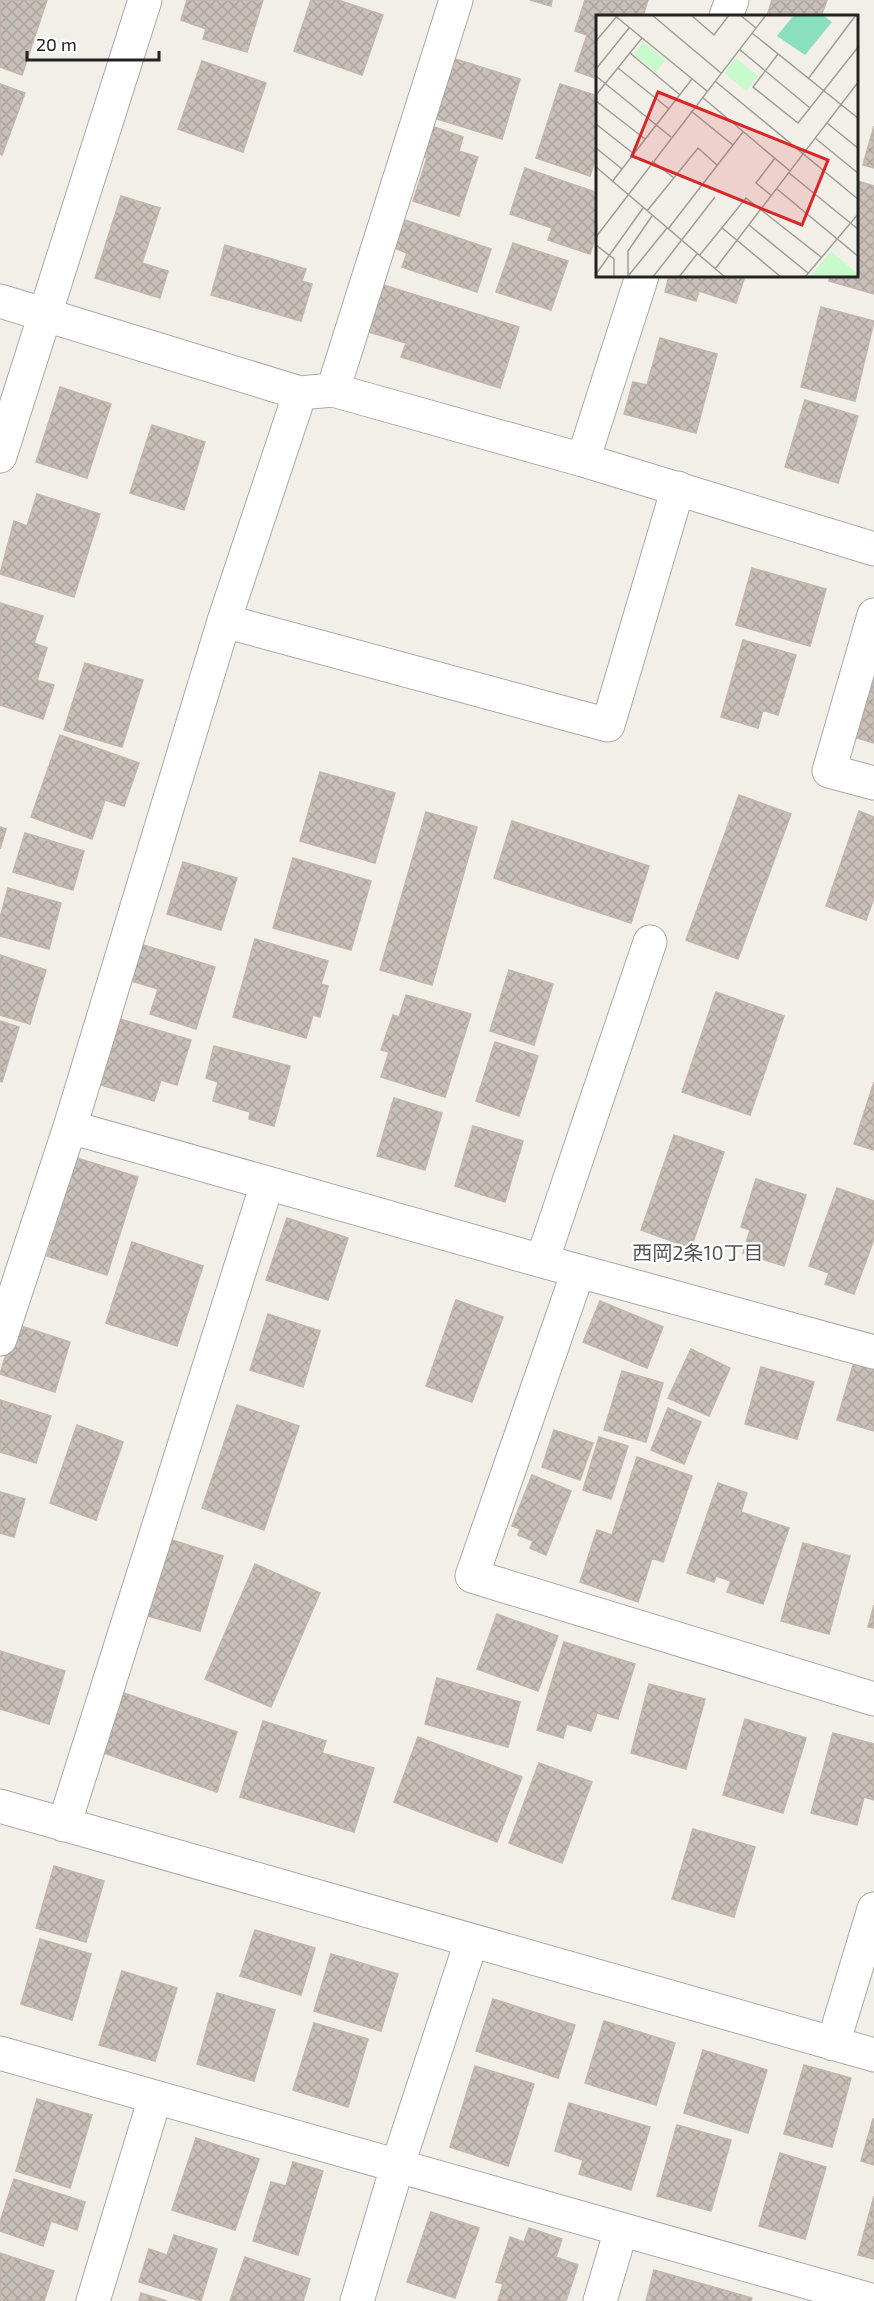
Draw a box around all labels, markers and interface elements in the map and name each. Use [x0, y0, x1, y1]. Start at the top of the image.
inset map [596, 15, 859, 278]
scale bar [27, 24, 159, 62]
text: 20 m [36, 33, 77, 55]
district label: 西岡2条10丁目 [632, 1240, 764, 1264]

